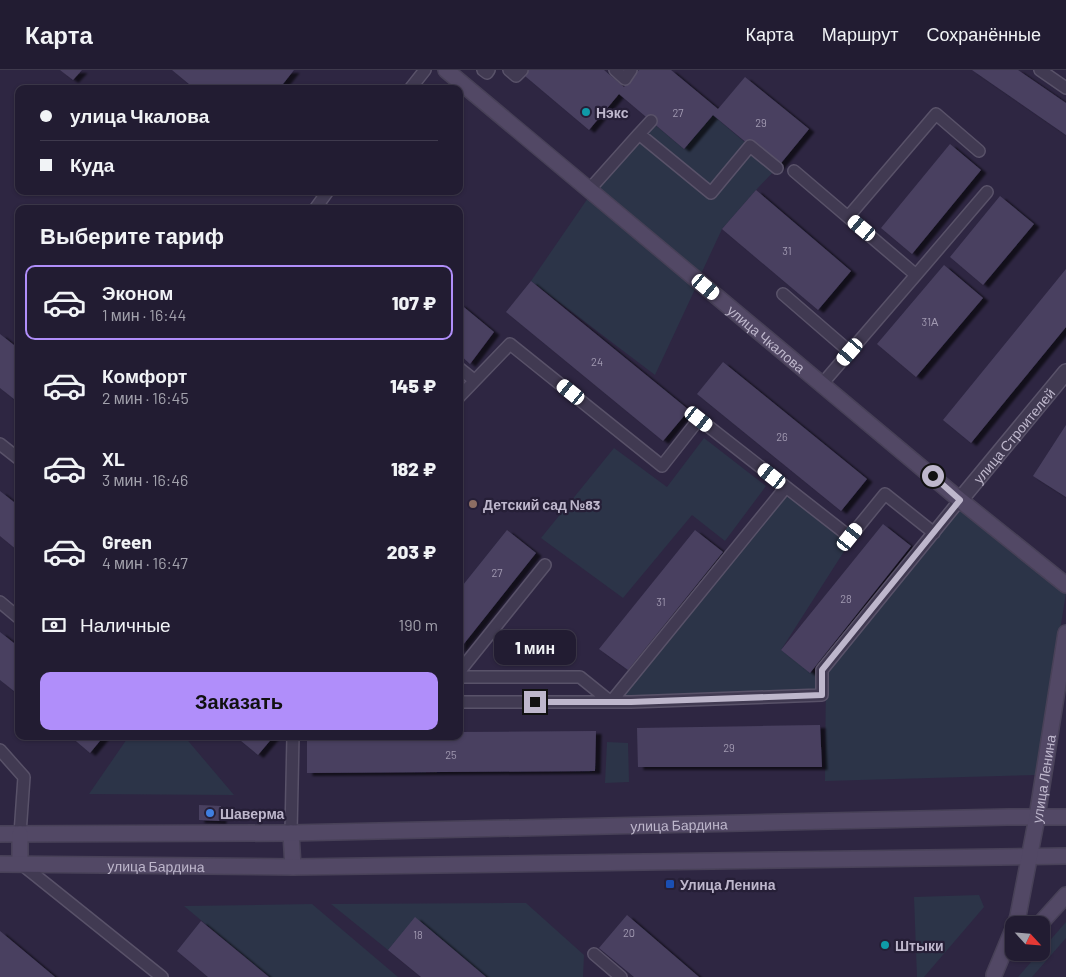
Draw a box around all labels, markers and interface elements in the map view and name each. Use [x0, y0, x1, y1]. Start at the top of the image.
text: Карта [25, 20, 93, 49]
text: Карта [746, 23, 794, 45]
text: Маршрут [822, 23, 898, 45]
text: Сохранённые [926, 23, 1041, 45]
text: улица Чкалова [70, 104, 209, 127]
place label: Нэкс [596, 104, 629, 121]
marker: Нэкс [580, 106, 592, 118]
house number: 27 [672, 106, 684, 119]
house number: 29 [755, 116, 767, 129]
text: Куда [70, 153, 114, 176]
car [845, 213, 878, 243]
text: Выберите тариф [40, 222, 224, 248]
house number: 31 [782, 244, 792, 257]
car [689, 272, 722, 302]
icon: car [42, 280, 87, 325]
text: Эконом [102, 281, 173, 304]
text: 107 ₽ [392, 291, 436, 314]
street label: улица Чкалова [724, 301, 809, 376]
text: 1 мин · 16:44 [102, 305, 186, 324]
house number: 31А [922, 315, 939, 328]
car [834, 336, 865, 368]
house number: 24 [591, 355, 603, 368]
icon: car [42, 363, 87, 408]
text: Комфорт [102, 364, 187, 387]
text: 145 ₽ [390, 374, 436, 397]
car [554, 377, 587, 407]
street label: улица Строителей [969, 384, 1058, 486]
text: 2 мин · 16:45 [102, 388, 189, 407]
car [682, 404, 715, 434]
house number: 26 [776, 430, 788, 443]
icon: car [42, 446, 87, 491]
text: XL [102, 447, 125, 470]
text: 182 ₽ [391, 457, 436, 480]
car [755, 461, 788, 491]
route start [922, 465, 944, 487]
text: 3 мин · 16:46 [102, 470, 188, 489]
place label: Детский сад №83 [483, 496, 600, 513]
marker: Детский сад №83 [467, 498, 479, 510]
car [834, 521, 865, 553]
icon: car [42, 529, 87, 574]
text: Green [102, 530, 152, 553]
text: 203 ₽ [387, 540, 436, 563]
text: 4 мин · 16:47 [102, 553, 188, 572]
house number: 27 [491, 566, 503, 579]
house number: 28 [840, 592, 852, 605]
house number: 31 [656, 595, 666, 608]
icon: cash [40, 611, 68, 639]
text: Наличные [80, 613, 171, 636]
text: 190 m [399, 615, 438, 634]
callout: 1 мин [494, 630, 576, 664]
text: 1 мин [515, 638, 555, 657]
button: Заказать [40, 672, 438, 730]
route end [524, 691, 546, 713]
street label: улица Ленина [1028, 733, 1058, 824]
house number: 29 [723, 741, 735, 754]
house number: 25 [445, 748, 457, 761]
place label: Шаверма [220, 805, 285, 822]
marker: Шаверма [204, 807, 216, 819]
street label: улица Бардина [630, 815, 728, 834]
street label: улица Бардина [107, 857, 205, 875]
place label: Улица Ленина [680, 876, 776, 893]
marker: Улица Ленина [664, 878, 676, 890]
north arrow [1005, 916, 1050, 961]
map controls [1005, 916, 1050, 961]
house number: 20 [623, 926, 635, 939]
house number: 18 [413, 928, 423, 941]
place label: Штыки [895, 937, 944, 954]
marker: Штыки [879, 939, 891, 951]

